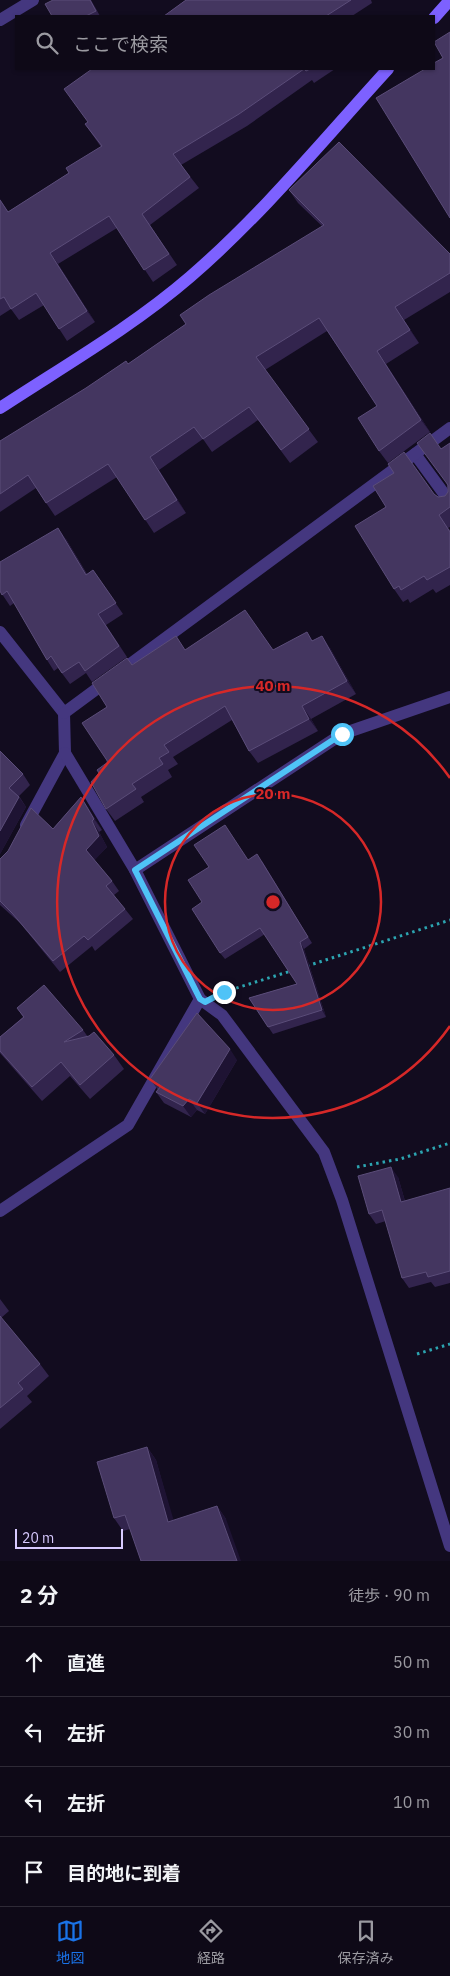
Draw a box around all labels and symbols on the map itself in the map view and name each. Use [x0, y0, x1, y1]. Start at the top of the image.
text: 40 m [256, 676, 290, 695]
route start [331, 723, 354, 746]
text: 20 m [256, 784, 290, 803]
centre of rings [264, 893, 282, 911]
route end [213, 981, 236, 1004]
scale bar [15, 1526, 122, 1549]

